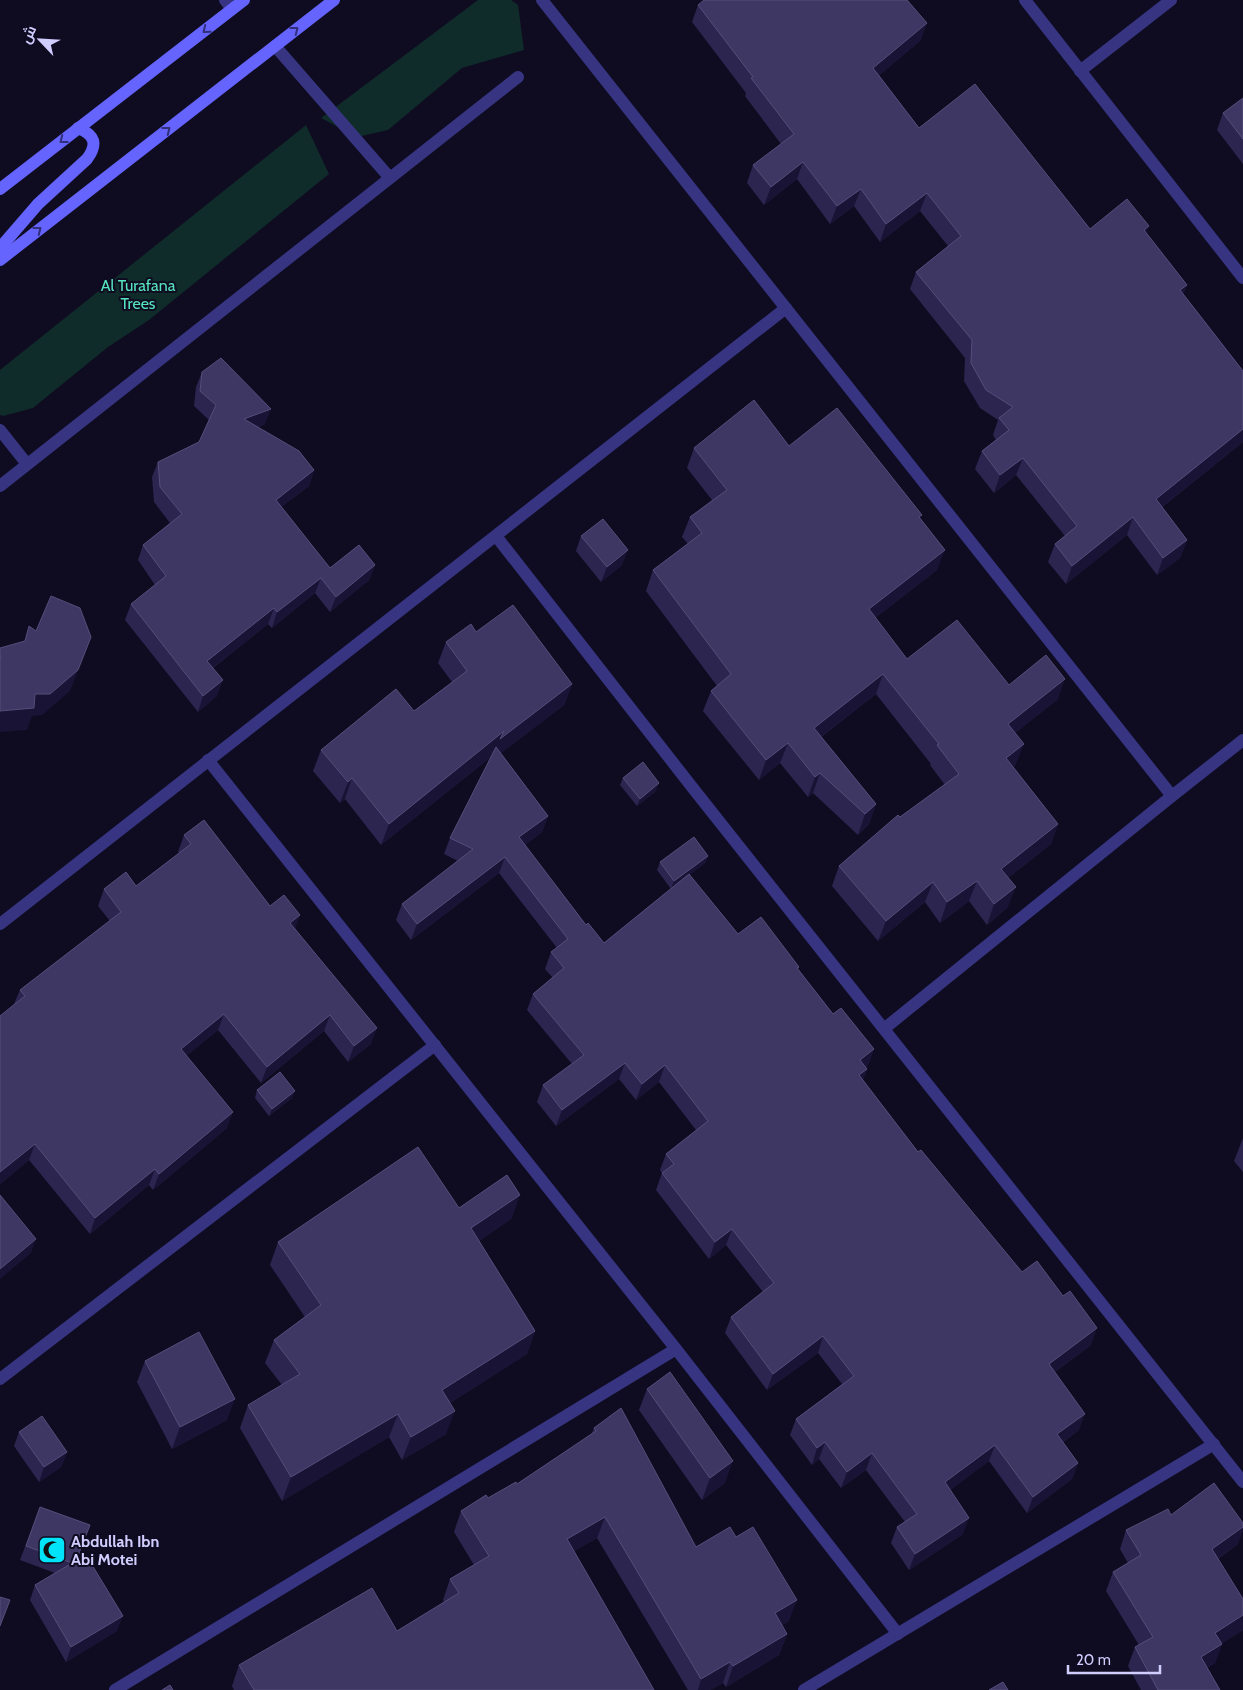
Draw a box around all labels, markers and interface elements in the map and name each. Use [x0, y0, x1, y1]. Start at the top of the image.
north arrow [15, 15, 65, 65]
text: ش [16, 23, 40, 46]
one-way arrow [202, 25, 211, 34]
one-way arrow [289, 28, 298, 36]
one-way arrow [161, 127, 170, 136]
one-way arrow [60, 135, 69, 143]
one-way arrow [33, 227, 42, 236]
park label: Al Turafana Trees [101, 276, 176, 313]
place label: Abdullah Ibn Abi Motei [71, 1532, 159, 1569]
mosque icon: Abdullah Ibn Abi Motei [37, 1535, 67, 1565]
scale bar [1068, 1642, 1160, 1674]
text: 20 m [1076, 1651, 1111, 1669]

